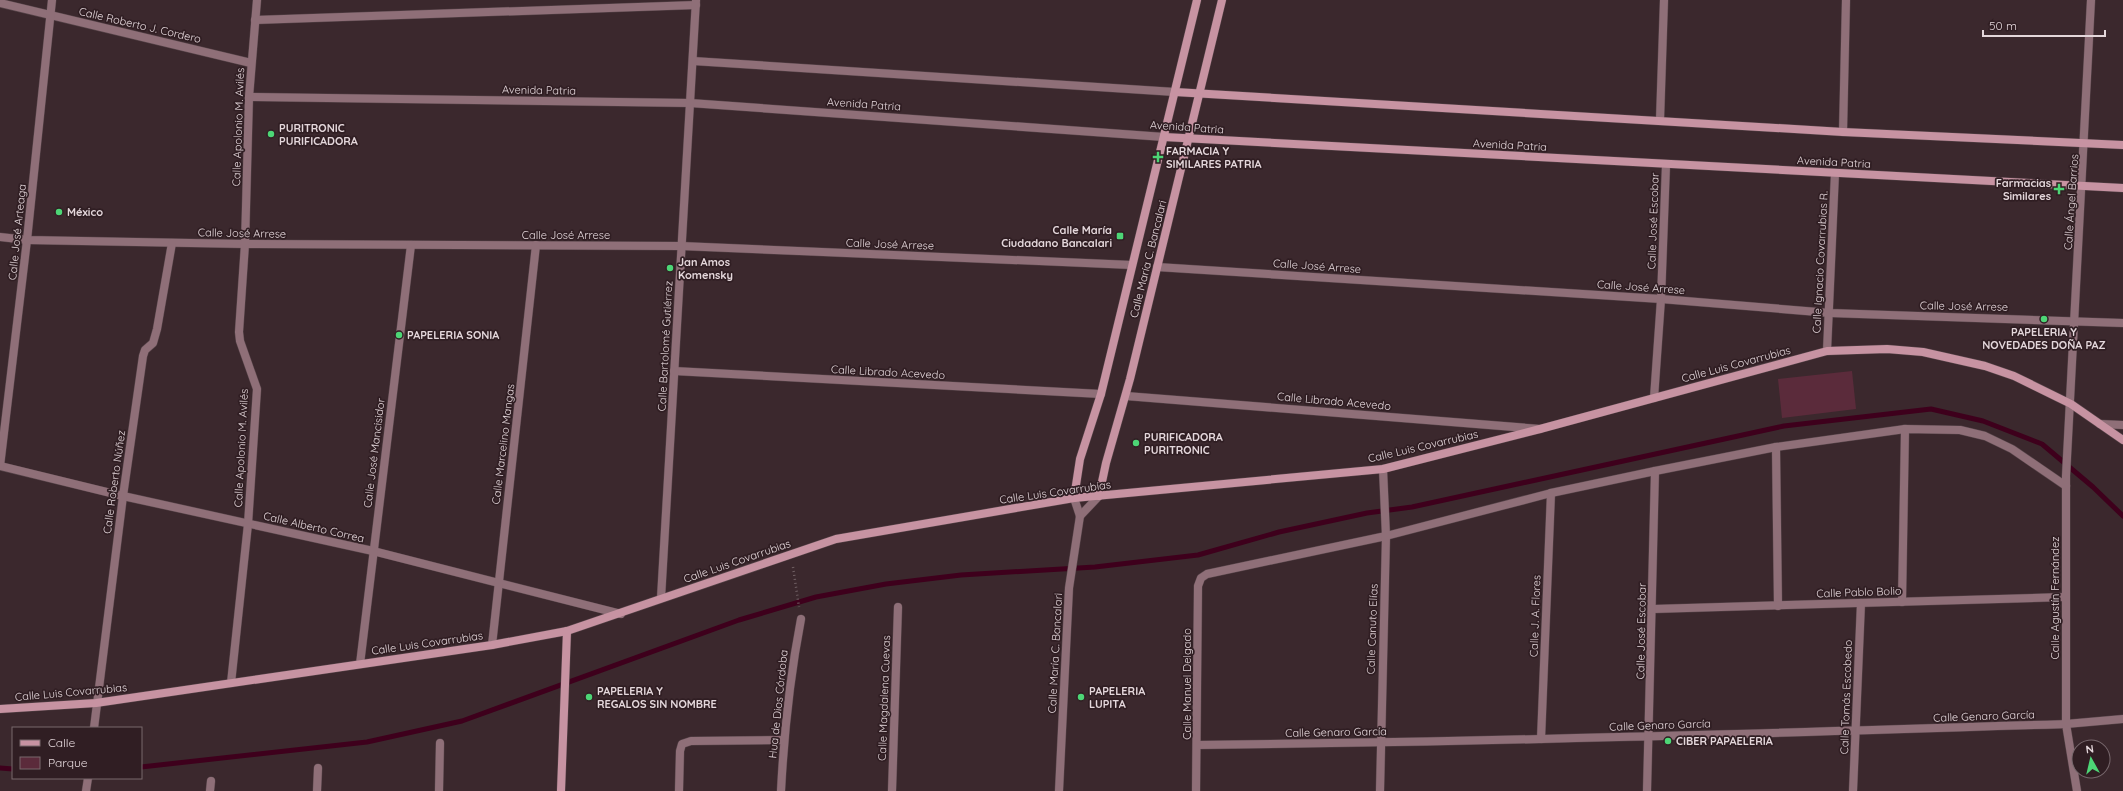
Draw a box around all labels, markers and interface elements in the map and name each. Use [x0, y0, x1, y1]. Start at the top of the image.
street label: Calle Roberto J. Cordero [78, 4, 203, 46]
scale bar [1983, 12, 2105, 38]
text: 50 m [1989, 18, 2017, 33]
street label: Calle Apolonio M. Avilés [229, 67, 247, 187]
street label: Avenida Patria [502, 82, 576, 98]
street label: Avenida Patria [827, 94, 901, 114]
street label: Avenida Patria [1150, 117, 1224, 137]
place label: PURITRONIC PURIFICADORA [279, 121, 358, 148]
marker: PURITRONIC PURIFICADORA [266, 129, 276, 139]
street label: Avenida Patria [1473, 136, 1547, 154]
place label: FARMACIA Y SIMILARES PATRIA [1166, 144, 1262, 171]
marker: FARMACIA Y SIMILARES PATRIA [1153, 152, 1163, 162]
street label: Avenida Patria [1797, 153, 1871, 171]
street label: Calle Ángel Barrios [2061, 153, 2081, 251]
street label: Calle José Escobar [1644, 172, 1662, 270]
place label: Farmacias Similares [1996, 176, 2051, 203]
street label: Calle José Arteaga [5, 183, 29, 281]
marker: Farmacias Similares [2054, 184, 2064, 194]
street label: Calle Ignacio Covarrubias R. [1809, 190, 1831, 334]
street label: Calle María C. Bancalari [1127, 199, 1169, 319]
place label: México [67, 205, 103, 219]
marker: México [54, 207, 64, 217]
place label: Calle María Ciudadano Bancalari [1001, 223, 1112, 250]
street label: Calle José Arrese [198, 225, 286, 241]
street label: Calle José Arrese [522, 228, 610, 242]
marker: Calle María Ciudadano Bancalari [1115, 231, 1125, 241]
street label: Calle José Arrese [846, 235, 934, 253]
place label: Jan Amos Komensky [678, 255, 733, 282]
street label: Calle José Arrese [1272, 256, 1362, 276]
marker: Jan Amos Komensky [665, 263, 675, 273]
street label: Calle José Arrese [1596, 277, 1686, 297]
street label: Calle Bartolomé Gutiérrez [655, 280, 675, 412]
street label: Calle José Arrese [1920, 298, 2008, 314]
marker: PAPELERIA Y NOVEDADES DOÑA PAZ [2039, 314, 2049, 324]
place label: PAPELERIA Y NOVEDADES DOÑA PAZ [1982, 325, 2106, 352]
place label: PAPELERIA SONIA [407, 328, 499, 342]
marker: PAPELERIA SONIA [394, 330, 404, 340]
street label: Calle Luis Covarrubias [1680, 343, 1792, 385]
street label: Calle Librado Acevedo [831, 362, 946, 382]
street label: Calle Marcelino Mangas [489, 383, 517, 505]
street label: Calle Apolonio M. Avilés [231, 388, 251, 508]
street label: Calle Librado Acevedo [1276, 389, 1392, 413]
street label: Calle José Mancisidor [360, 397, 388, 509]
street label: Calle Luis Covarrubias [1367, 427, 1479, 465]
street label: Calle Roberto Núñez [100, 429, 128, 535]
place label: PURIFICADORA PURITRONIC [1144, 430, 1223, 457]
marker: PURIFICADORA PURITRONIC [1131, 438, 1141, 448]
street label: Calle Luis Covarrubias [998, 477, 1112, 507]
street label: Calle Alberto Correa [262, 509, 366, 545]
street label: Calle Luis Covarrubias [682, 536, 792, 586]
street label: Calle Agustín Fernández [2048, 537, 2062, 659]
street label: Calle J. A. Flores [1527, 575, 1543, 657]
street label: Calle José Escobar [1633, 582, 1649, 679]
street label: Calle Canuto Elías [1363, 583, 1381, 675]
street label: Calle Pablo Bolio [1816, 584, 1902, 600]
street label: Calle María C. Bancalari [1045, 592, 1065, 714]
street label: Calle Luis Covarrubias [370, 628, 484, 658]
street label: Calle Manuel Delgado [1180, 628, 1194, 740]
street label: Calle Magdalena Cuevas [875, 635, 893, 761]
street label: Calle Tomás Escobedo [1837, 639, 1855, 755]
street label: Hua de Dios Córdoba [765, 649, 791, 759]
street label: Calle Luis Covarrubias [14, 680, 128, 704]
place label: PAPELERIA Y REGALOS SIN NOMBRE [597, 684, 717, 711]
place label: PAPELERIA LUPITA [1089, 684, 1145, 711]
marker: PAPELERIA Y REGALOS SIN NOMBRE [584, 692, 594, 702]
marker: PAPELERIA LUPITA [1076, 692, 1086, 702]
street label: Calle Genaro García [1933, 707, 2035, 725]
street label: Calle Genaro García [1609, 716, 1711, 734]
street label: Calle Genaro García [1285, 724, 1387, 740]
legend [12, 727, 142, 779]
place label: CIBER PAPAELERIA [1676, 734, 1773, 748]
text: Calle [48, 735, 76, 750]
marker: CIBER PAPAELERIA [1663, 736, 1673, 746]
north arrow [2071, 739, 2111, 779]
text: N [2085, 742, 2095, 757]
text: Parque [48, 755, 88, 770]

